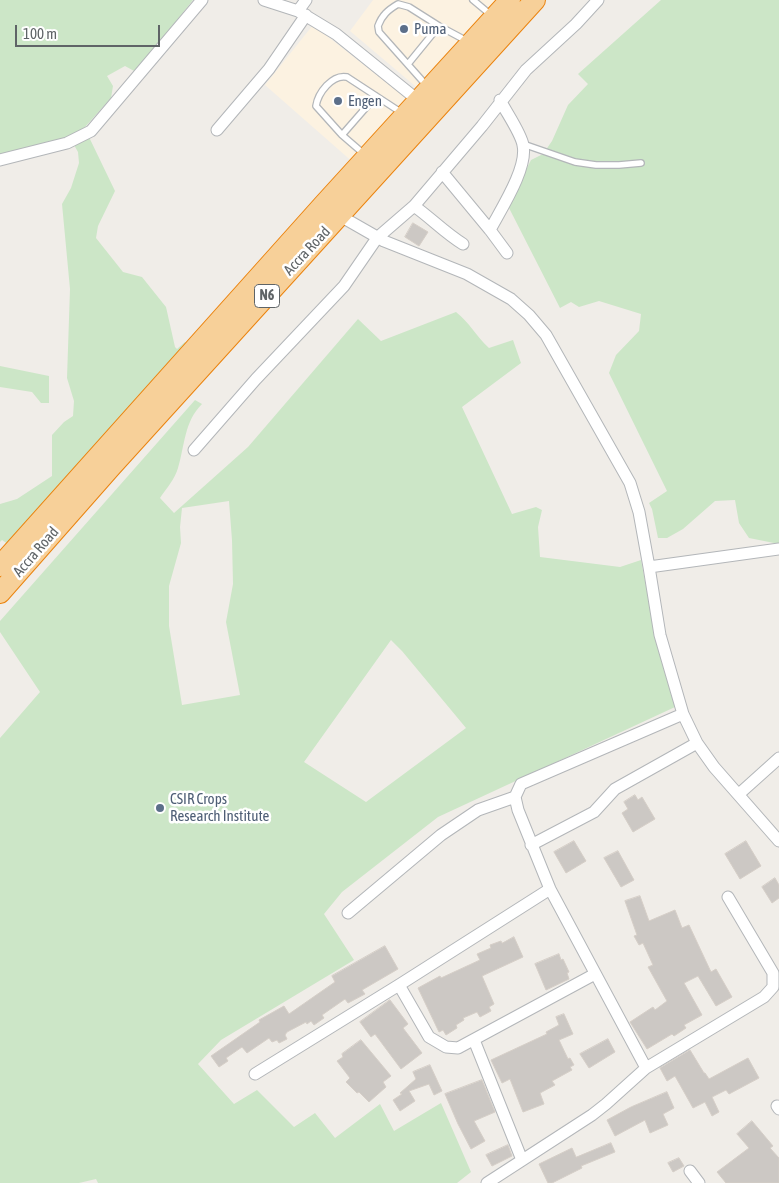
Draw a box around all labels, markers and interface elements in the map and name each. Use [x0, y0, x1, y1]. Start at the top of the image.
scale bar [18, 15, 162, 47]
place label: Puma [414, 20, 446, 38]
marker: Puma [398, 23, 410, 35]
text: 100 m [23, 25, 57, 42]
place label: Engen [348, 92, 382, 110]
marker: Engen [332, 95, 344, 107]
street label: Accra Road [280, 223, 334, 279]
road number: N6 [254, 284, 280, 308]
street label: Accra Road [9, 523, 63, 581]
place label: CSIR Crops Research Institute [170, 790, 269, 825]
marker: CSIR Crops Research Institute [154, 802, 166, 814]

